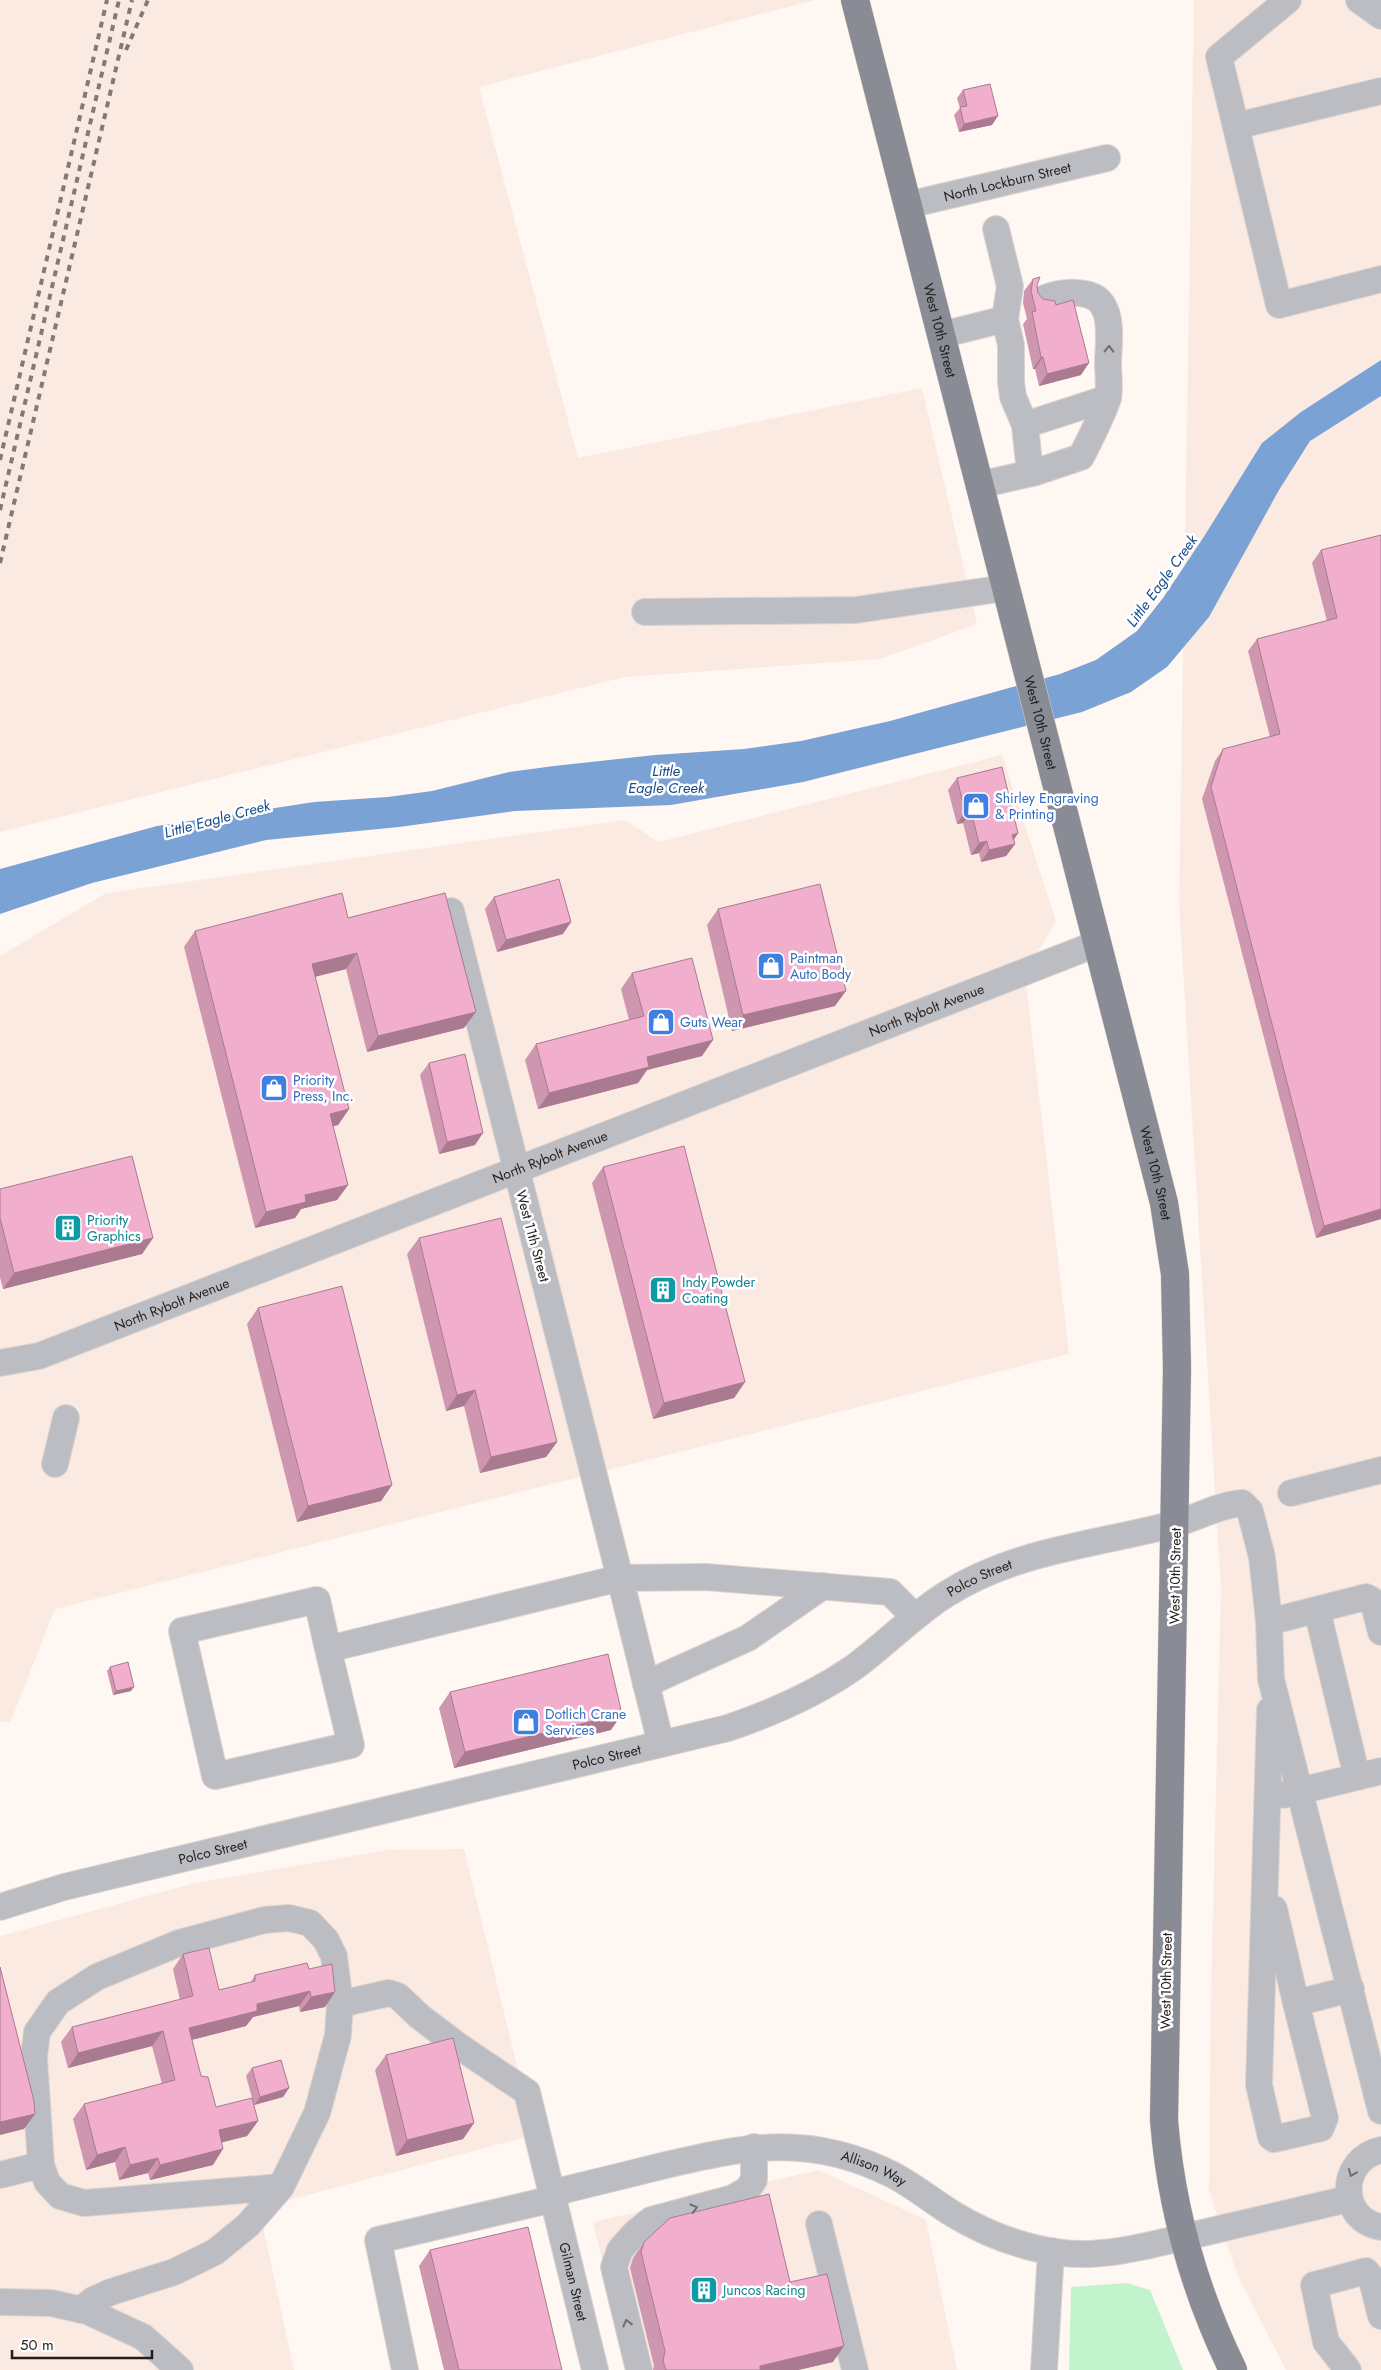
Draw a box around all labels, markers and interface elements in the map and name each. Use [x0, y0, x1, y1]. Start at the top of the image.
street label: North Lockburn Street [942, 157, 1074, 206]
street label: West 10th Street [918, 281, 962, 380]
one-way arrow [1104, 345, 1114, 352]
water label: Little Eagle Creek [1121, 530, 1203, 631]
street label: West 10th Street [1019, 673, 1062, 772]
water label: Little Eagle Creek [628, 760, 705, 799]
place label: Shirley Engraving & Printing [995, 788, 1099, 824]
shop icon: Shirley Engraving & Printing [961, 791, 991, 821]
water label: Little Eagle Creek [162, 794, 273, 844]
place label: Paintman Auto Body [790, 948, 852, 984]
shop icon: Paintman Auto Body [756, 951, 786, 981]
street label: North Rybolt Avenue [866, 979, 987, 1042]
shop icon: Guts Wear [646, 1007, 676, 1037]
place label: Guts Wear [680, 1012, 743, 1032]
place label: Priority Press, Inc. [293, 1070, 354, 1106]
shop icon: Priority Press, Inc. [259, 1073, 289, 1103]
street label: West 10th Street [1135, 1124, 1177, 1222]
street label: North Rybolt Avenue [489, 1125, 611, 1188]
street label: West 11th Street [511, 1188, 555, 1285]
place label: Priority Graphics [87, 1210, 141, 1246]
building icon: Priority Graphics [53, 1213, 83, 1243]
place label: Indy Powder Coating [682, 1272, 756, 1308]
street label: North Rybolt Avenue [111, 1273, 232, 1336]
building icon: Indy Powder Coating [648, 1275, 678, 1305]
street label: West 10th Street [1164, 1527, 1186, 1624]
street label: Polco Street [943, 1554, 1015, 1602]
place label: Dotlich Crane Services [545, 1704, 626, 1740]
shop icon: Dotlich Crane Services [511, 1707, 541, 1737]
street label: Polco Street [570, 1739, 644, 1775]
street label: Polco Street [176, 1833, 250, 1869]
street label: West 10th Street [1155, 1932, 1177, 2029]
street label: Allison Way [839, 2145, 911, 2191]
one-way arrow [1348, 2168, 1359, 2177]
one-way arrow [689, 2204, 697, 2214]
street label: Gilman Street [554, 2240, 593, 2324]
building icon: Juncos Racing [689, 2275, 719, 2305]
place label: Juncos Racing [721, 2280, 805, 2300]
one-way arrow [622, 2318, 633, 2327]
scale bar [12, 2328, 152, 2360]
text: 50 m [20, 2334, 54, 2356]

